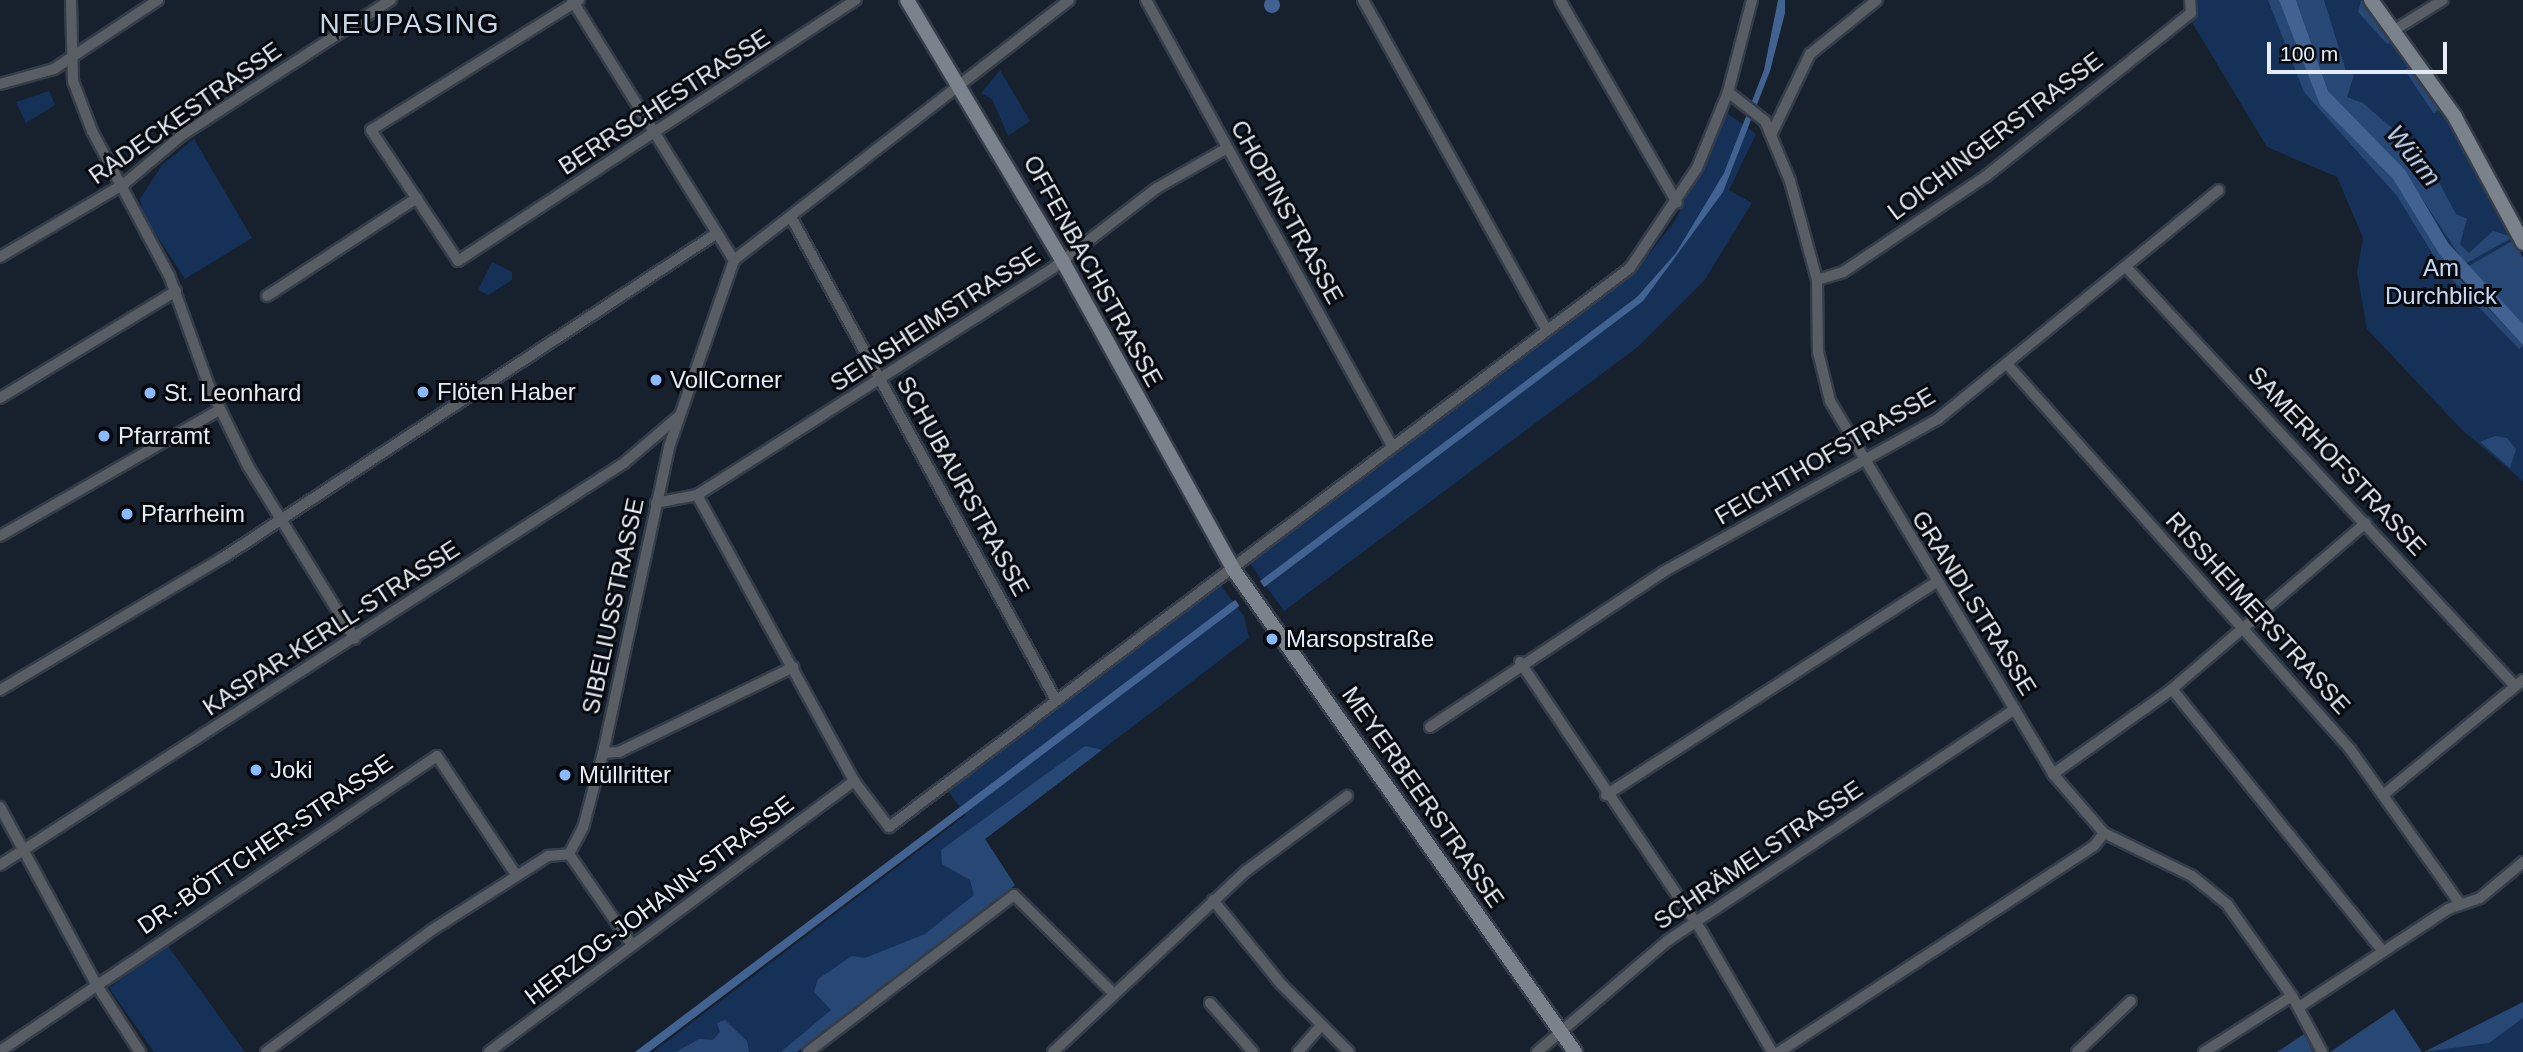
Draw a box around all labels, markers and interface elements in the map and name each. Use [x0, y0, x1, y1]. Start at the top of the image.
district label: NEUPASING [321, 7, 499, 41]
street label: BERRSCHESTRASSE [553, 23, 775, 181]
scale bar [2271, 28, 2451, 72]
street label: RADECKESTRASSE [83, 36, 287, 190]
text: 100 m [2280, 42, 2338, 65]
street label: LOICHINGERSTRASSE [1882, 46, 2108, 226]
street label: CHOPINSTRASSE [1225, 115, 1349, 309]
water label: Würm [2379, 119, 2447, 193]
street label: OFFENBACHSTRASSE [1017, 150, 1169, 392]
street label: SEINSHEIMSTRASSE [825, 240, 1045, 398]
park label: Am Durchblick [2385, 254, 2497, 310]
street label: SAMERHOFSTRASSE [2242, 360, 2432, 562]
place label: VollCorner [670, 366, 782, 394]
street label: SCHUBAURSTRASSE [891, 371, 1035, 601]
marker: VollCorner [648, 372, 664, 388]
place label: Flöten Haber [437, 378, 576, 406]
place label: St. Leonhard [164, 379, 301, 407]
street label: FEICHTHOFSTRASSE [1710, 381, 1940, 531]
marker: Flöten Haber [415, 384, 431, 400]
marker: St. Leonhard [142, 385, 158, 401]
place label: Pfarramt [118, 422, 210, 450]
marker: Pfarramt [96, 428, 112, 444]
street label: SIBELIUSSTRASSE [576, 495, 650, 717]
place label: Pfarrheim [141, 500, 245, 528]
street label: GRANDLSTRASSE [1906, 505, 2042, 701]
marker: Pfarrheim [119, 506, 135, 522]
street label: RISSHEIMERSTRASSE [2160, 506, 2356, 720]
street label: KASPAR-KERLL-STRASSE [198, 534, 464, 722]
place label: Marsopstraße [1286, 625, 1434, 653]
marker: Marsopstraße [1264, 631, 1280, 647]
street label: MEYERBEERSTRASSE [1336, 681, 1510, 913]
street label: DR.-BÖTTCHER-STRASSE [132, 748, 398, 940]
place label: Joki [270, 756, 313, 784]
place label: Müllritter [579, 761, 671, 789]
marker: Joki [248, 762, 264, 778]
marker: Müllritter [557, 767, 573, 783]
street label: SCHRÄMELSTRASSE [1648, 774, 1868, 936]
street label: HERZOG-JOHANN-STRASSE [519, 789, 799, 1011]

